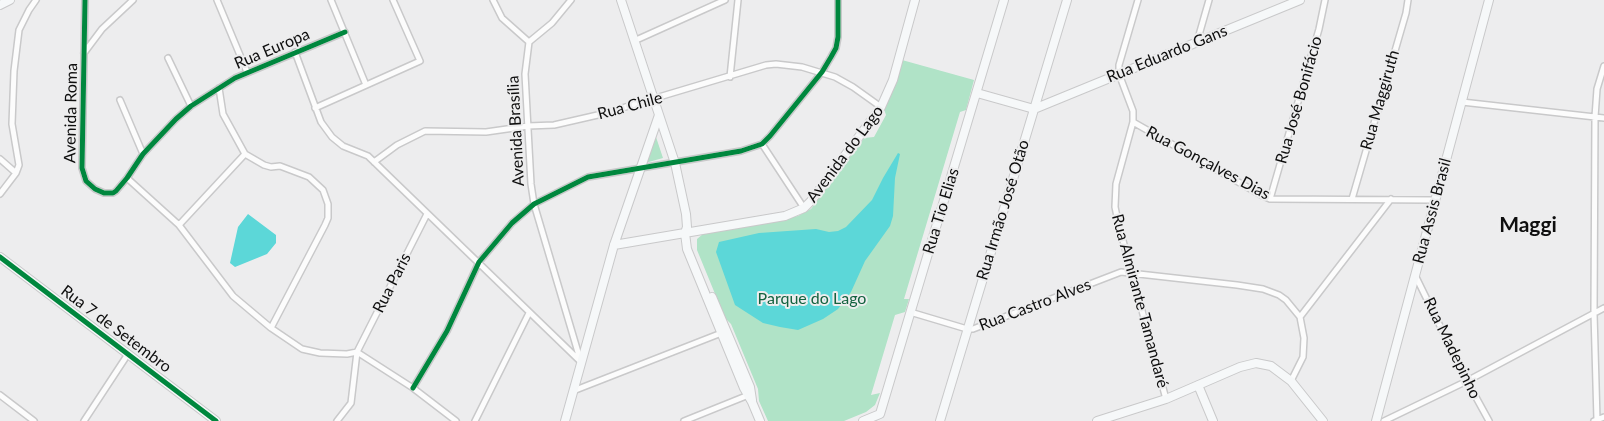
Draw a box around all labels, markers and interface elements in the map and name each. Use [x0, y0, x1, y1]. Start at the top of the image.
street label: Rua Eduardo Gans [1104, 21, 1230, 87]
street label: Rua Europa [231, 25, 313, 73]
street label: Rua José Bonifácio [1272, 34, 1326, 166]
street label: Rua Maggiruth [1357, 48, 1403, 152]
street label: Avenida Roma [61, 63, 81, 163]
street label: Avenida Brasília [504, 75, 528, 187]
street label: Rua Chile [595, 88, 665, 124]
street label: Avenida do Lago [802, 102, 888, 206]
street label: Rua Gonçalves Dias [1143, 122, 1273, 204]
street label: Rua Irmão José Otão [973, 138, 1033, 282]
street label: Rua Assis Brasil [1409, 156, 1455, 266]
street label: Rua Tio Elias [919, 166, 963, 256]
street label: Rua Almirante Tamandaré [1108, 212, 1172, 390]
district label: Maggi [1499, 212, 1557, 238]
street label: Rua Paris [369, 250, 415, 316]
street label: Rua Castro Alves [976, 275, 1094, 335]
street label: Rua 7 de Setembro [57, 281, 175, 377]
park label: Parque do Lago [758, 289, 866, 309]
street label: Rua Madepinho [1419, 294, 1485, 402]

